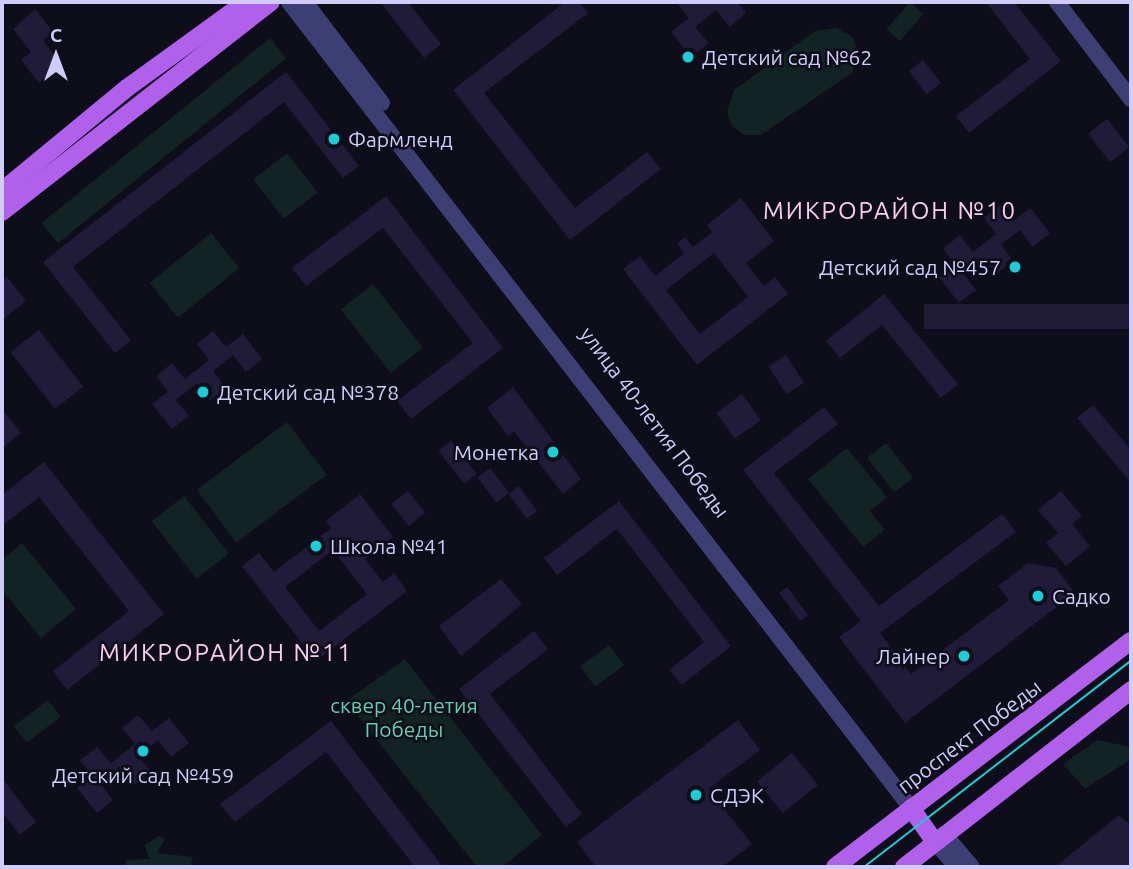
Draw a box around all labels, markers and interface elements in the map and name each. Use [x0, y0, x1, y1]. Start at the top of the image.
north arrow [21, 21, 91, 91]
text: С [50, 24, 62, 46]
place label: Детский сад №62 [702, 44, 872, 70]
marker: Детский сад №62 [680, 49, 696, 65]
place label: Фармленд [348, 126, 453, 152]
marker: Фармленд [326, 131, 342, 147]
district label: МИКРОРАЙОН №10 [765, 197, 1015, 225]
place label: Детский сад №457 [819, 254, 1001, 280]
marker: Детский сад №457 [1007, 259, 1023, 275]
street label: улица 40-летия Победы [575, 322, 735, 522]
place label: Детский сад №378 [217, 379, 399, 405]
marker: Детский сад №378 [195, 384, 211, 400]
place label: Монетка [454, 439, 539, 465]
marker: Монетка [545, 444, 561, 460]
place label: Школа №41 [330, 533, 448, 559]
marker: Школа №41 [308, 538, 324, 554]
place label: Садко [1052, 583, 1111, 609]
marker: Садко [1030, 588, 1046, 604]
district label: МИКРОРАЙОН №11 [101, 639, 351, 667]
place label: Лайнер [876, 643, 950, 669]
marker: Лайнер [956, 648, 972, 664]
street label: проспект Победы [892, 674, 1046, 798]
park label: сквер 40-летия Победы [330, 692, 478, 742]
marker: Детский сад №459 [135, 743, 151, 759]
place label: Детский сад №459 [52, 762, 234, 788]
place label: СДЭК [710, 782, 764, 808]
marker: СДЭК [688, 787, 704, 803]

